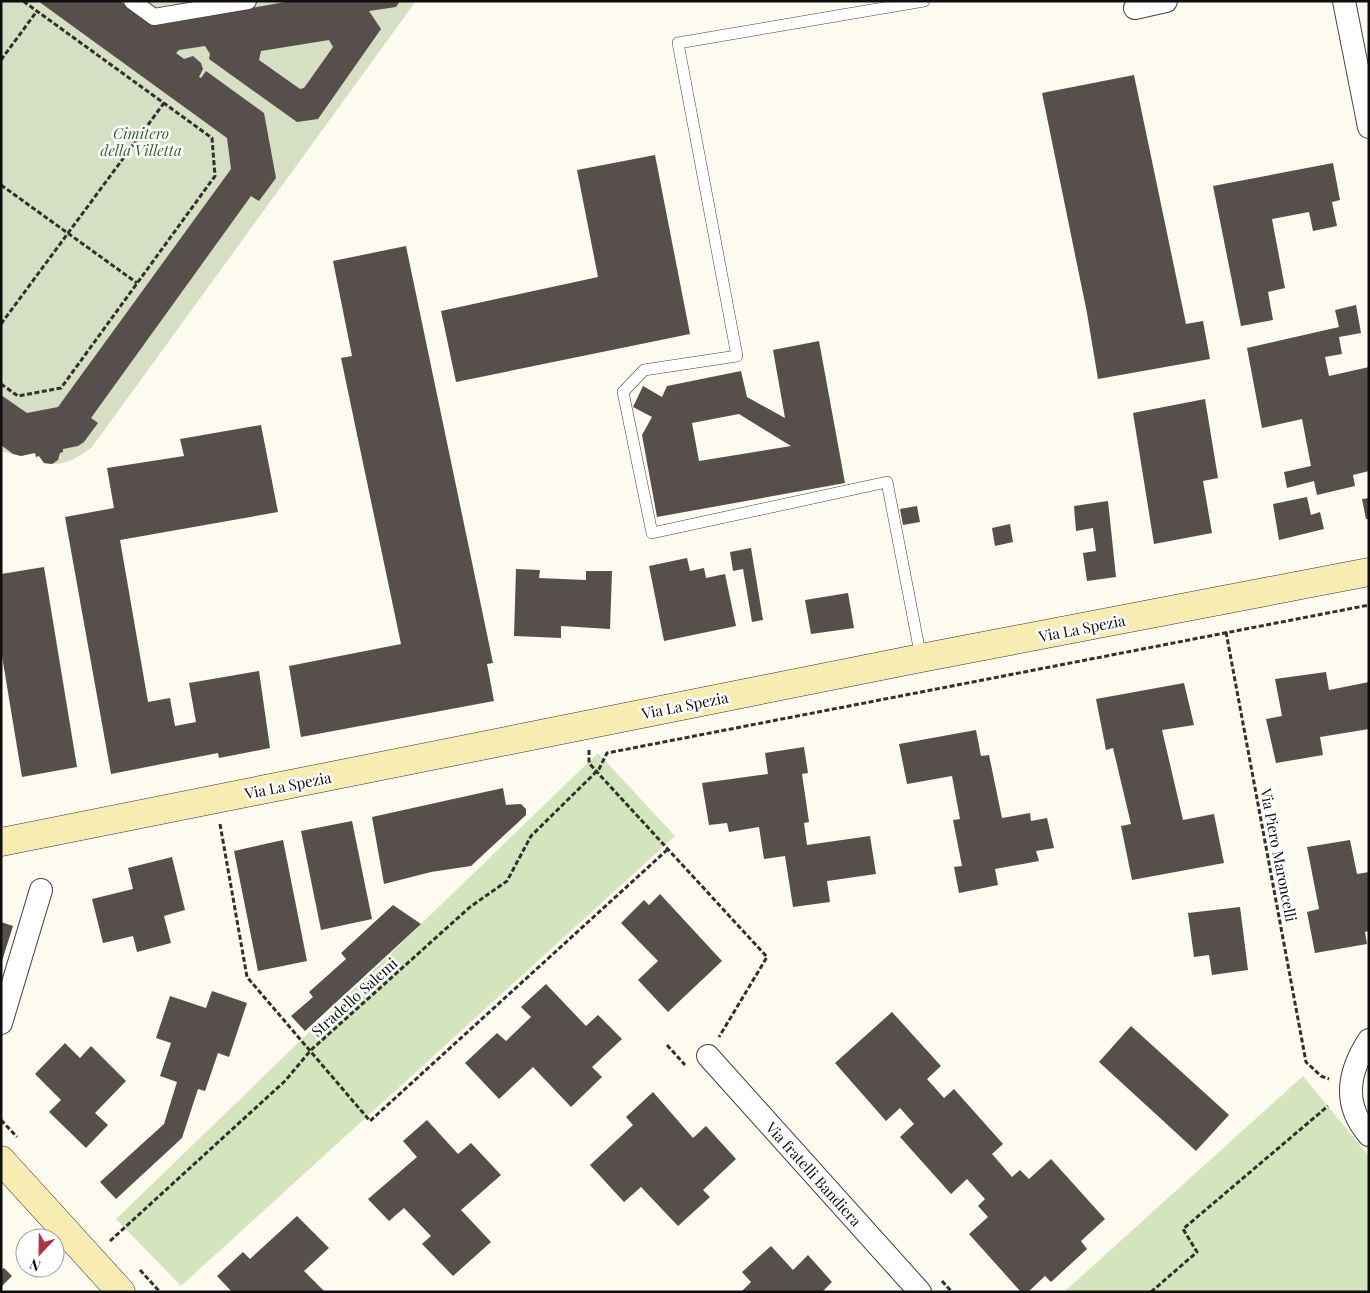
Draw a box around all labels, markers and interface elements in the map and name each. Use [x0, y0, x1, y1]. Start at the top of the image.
park label: Cimitero della Villetta [100, 123, 182, 160]
street label: Via La Spezia [1036, 610, 1127, 646]
street label: Via La Spezia [639, 687, 730, 723]
street label: Via La Spezia [242, 767, 333, 803]
street label: Via Piero Maroncelli [1256, 786, 1302, 924]
street label: Stradello Salemi [307, 953, 402, 1041]
street label: Via fratelli Bandiera [761, 1117, 867, 1231]
north arrow [15, 1228, 65, 1278]
text: N [27, 1255, 43, 1276]

